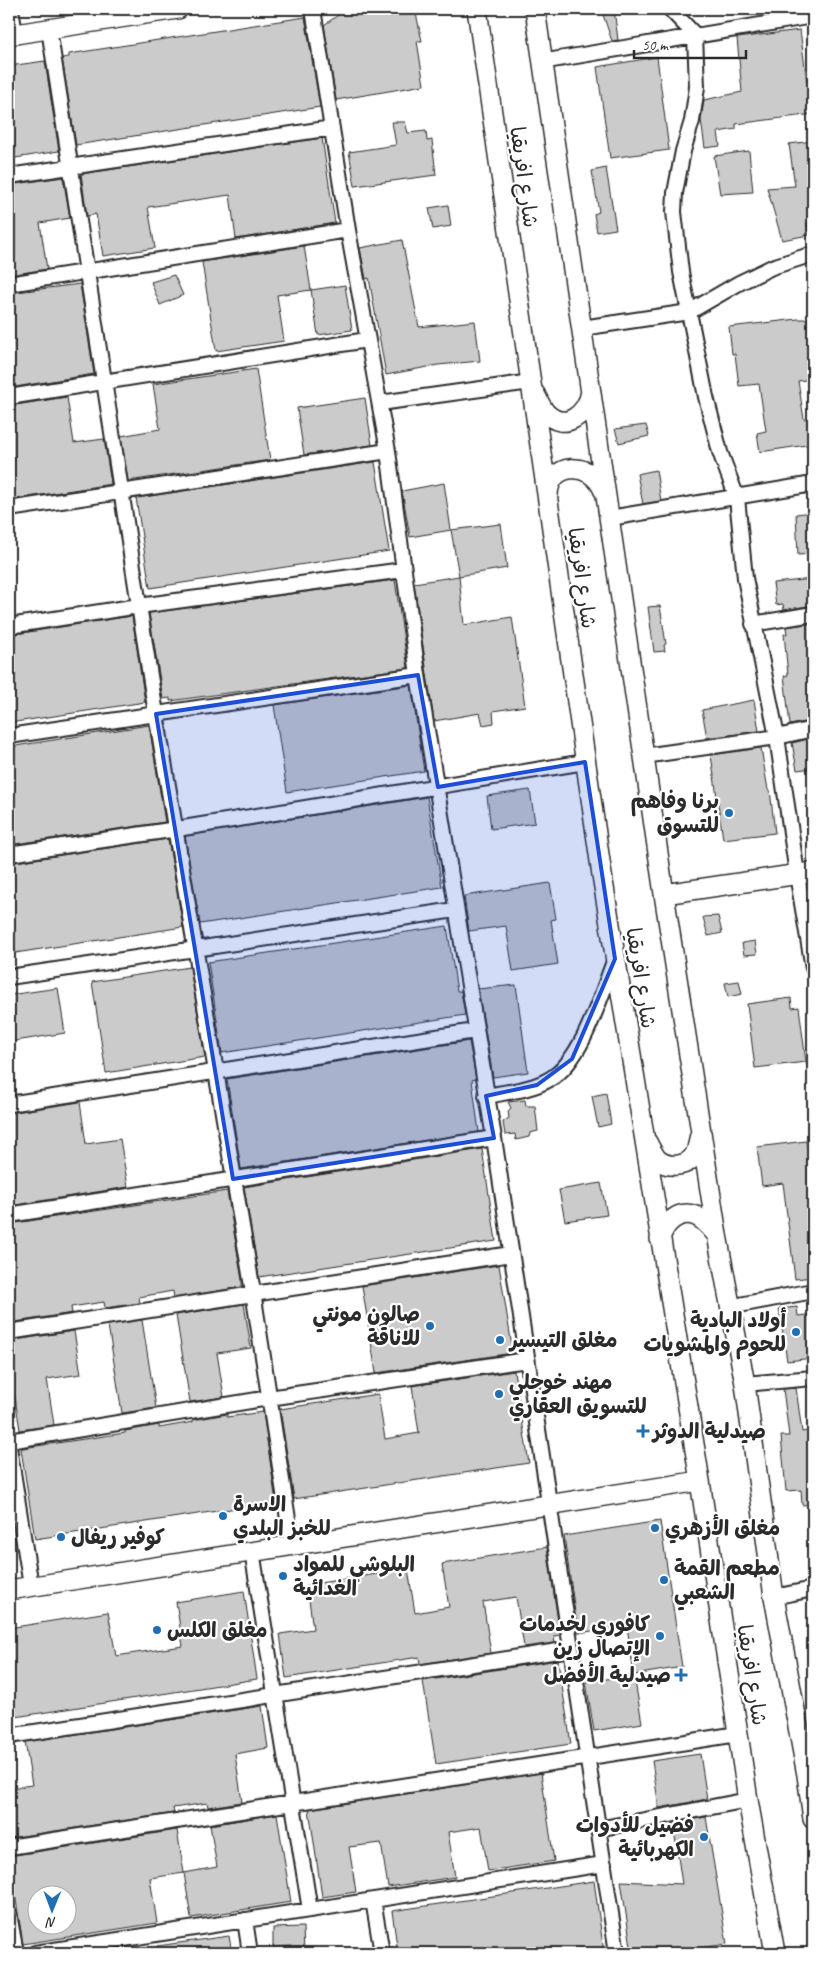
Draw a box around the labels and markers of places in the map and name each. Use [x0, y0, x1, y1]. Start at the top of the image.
place label: برنا وفاهم للتسوق [631, 788, 719, 839]
marker: برنا وفاهم للتسوق [723, 807, 735, 819]
place label: صالون مونتي للاناقة [312, 1301, 420, 1351]
place label: أولاد البادية للحوم والمشويات [643, 1307, 787, 1360]
marker: صالون مونتي للاناقة [424, 1320, 436, 1332]
marker: أولاد البادية للحوم والمشويات [790, 1326, 802, 1338]
place label: مغلق التيسير [508, 1327, 617, 1353]
marker: مغلق التيسير [494, 1334, 506, 1346]
place label: مهند خوجلي للتسويق العقاري [509, 1369, 647, 1422]
marker: مهند خوجلي للتسويق العقاري [493, 1388, 505, 1400]
place label: صيدلية الدوثر [651, 1418, 766, 1444]
marker: صيدلية الدوثر [637, 1425, 649, 1437]
place label: الاسرة للخبز البلدي [233, 1491, 331, 1544]
marker: الاسرة للخبز البلدي [217, 1510, 229, 1522]
place label: مغلق الأزهري [665, 1514, 780, 1544]
marker: مغلق الأزهري [649, 1522, 661, 1534]
place label: كوفير ريفال [71, 1524, 166, 1551]
marker: كوفير ريفال [55, 1531, 67, 1543]
place label: البلوشي للمواد الغدائية [293, 1551, 415, 1601]
place label: مطعم القمة الشعبي [674, 1555, 780, 1611]
marker: البلوشي للمواد الغدائية [277, 1570, 289, 1582]
marker: مطعم القمة الشعبي [658, 1574, 670, 1586]
place label: كافوري لخدمات الإتصال زين [519, 1611, 651, 1662]
place label: مغلق الكلس [167, 1617, 268, 1643]
marker: مغلق الكلس [151, 1624, 163, 1636]
marker: كافوري لخدمات الإتصال زين [654, 1630, 666, 1642]
place label: صيدلية الأفضل [544, 1661, 671, 1688]
marker: صيدلية الأفضل [675, 1669, 687, 1681]
place label: فضيل للأدوات الكهربائية [576, 1811, 694, 1862]
marker: فضيل للأدوات الكهربائية [698, 1831, 710, 1843]

